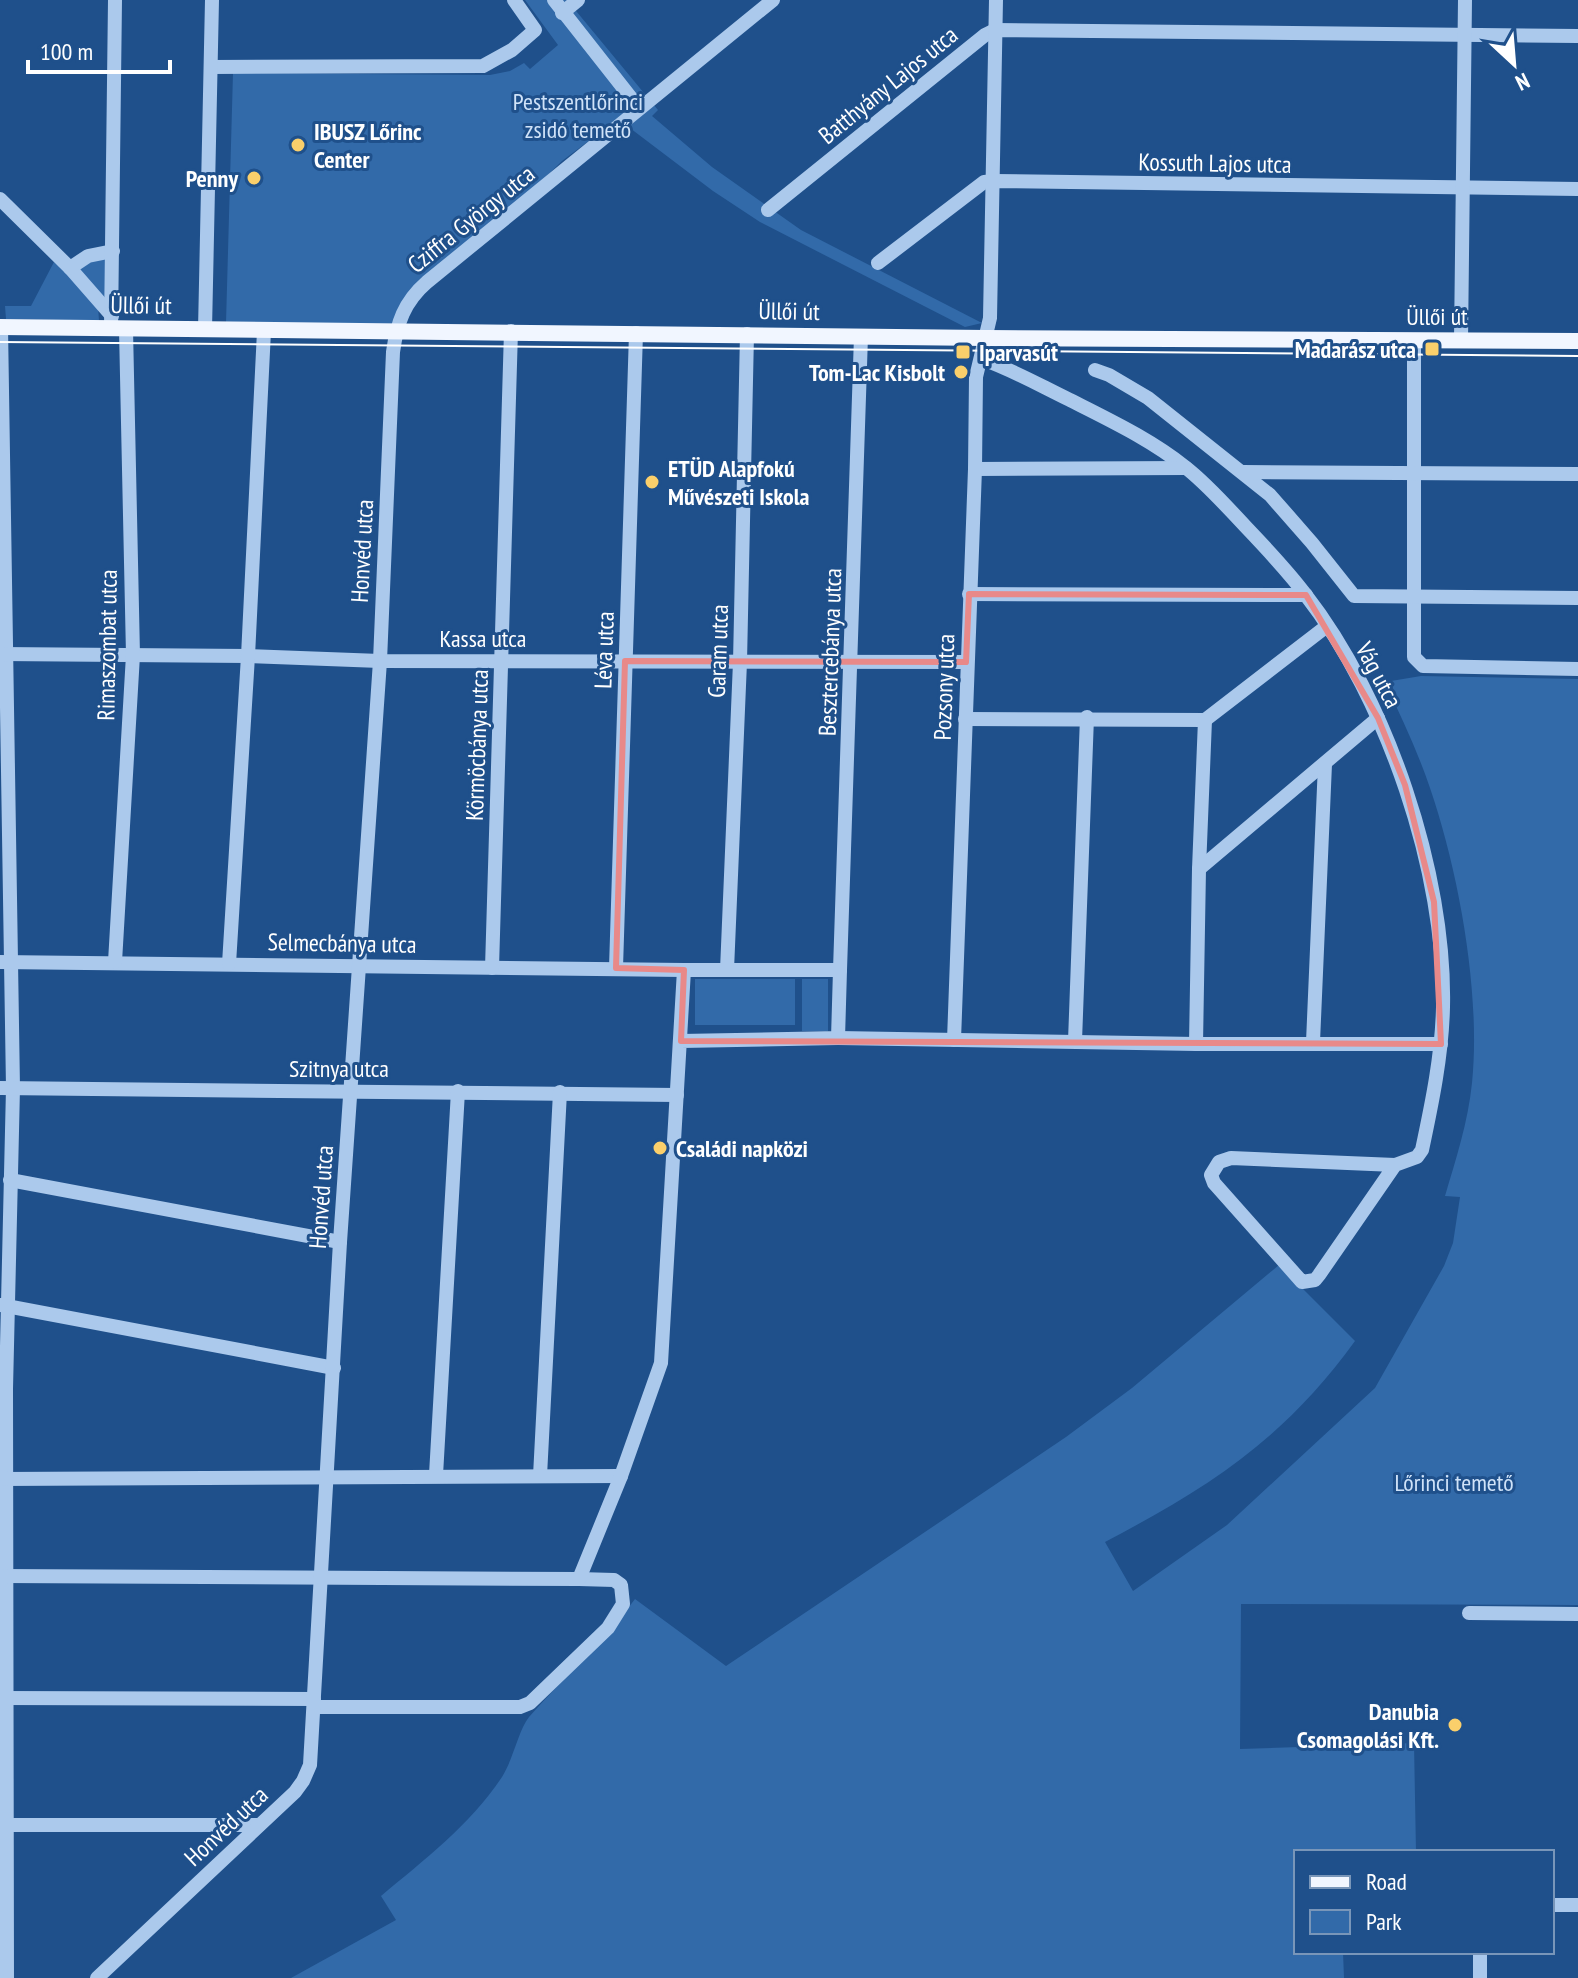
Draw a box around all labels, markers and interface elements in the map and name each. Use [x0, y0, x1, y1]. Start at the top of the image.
street label: Batthyány Lajos utca [812, 19, 964, 151]
scale bar [28, 24, 170, 74]
north arrow [1474, 24, 1554, 104]
text: 100 m [40, 36, 93, 67]
text: N [1511, 67, 1534, 97]
park label: Pestszentlőrinci zsidó temető [513, 86, 643, 145]
place label: IBUSZ Lőrinc Center [314, 116, 422, 175]
marker: IBUSZ Lőrinc Center [289, 136, 307, 154]
street label: Kossuth Lajos utca [1138, 146, 1292, 180]
street label: Cziffra György utca [401, 158, 541, 280]
place label: Penny [186, 163, 238, 194]
marker: Penny [245, 169, 263, 187]
street label: Üllői út [110, 289, 172, 321]
street label: Üllői út [758, 295, 820, 327]
street label: Üllői út [1406, 301, 1468, 332]
place label: Madarász utca [1295, 334, 1416, 365]
place label: Iparvasút [979, 337, 1058, 368]
marker: Madarász utca [1423, 340, 1441, 358]
marker: Iparvasút [954, 343, 972, 361]
place label: Tom-Lac Kisbolt [809, 357, 945, 388]
marker: Tom-Lac Kisbolt [952, 363, 970, 381]
place label: ETÜD Alapfokú Művészeti Iskola [668, 453, 810, 512]
marker: ETÜD Alapfokú Művészeti Iskola [643, 473, 661, 491]
street label: Honvéd utca [344, 499, 380, 603]
street label: Besztercebánya utca [812, 567, 848, 737]
street label: Rimaszombat utca [90, 569, 124, 721]
street label: Garam utca [701, 604, 735, 698]
street label: Léva utca [587, 611, 621, 689]
street label: Kassa utca [440, 623, 526, 654]
street label: Pozsony utca [927, 633, 961, 741]
street label: Vág utca [1348, 636, 1409, 713]
street label: Körmöcbánya utca [459, 669, 495, 821]
street label: Selmecbánya utca [267, 926, 417, 960]
street label: Szitnya utca [289, 1053, 389, 1084]
place label: Családi napközi [676, 1133, 808, 1164]
marker: Családi napközi [651, 1139, 669, 1157]
street label: Honvéd utca [302, 1144, 340, 1250]
park label: Lőrinci temető [1394, 1467, 1514, 1498]
place label: Danubia Csomagolási Kft. [1297, 1696, 1439, 1755]
marker: Danubia Csomagolási Kft. [1446, 1716, 1464, 1734]
street label: Honvéd utca [178, 1779, 274, 1873]
legend [1294, 1850, 1554, 1954]
text: Road [1366, 1866, 1407, 1897]
text: Park [1366, 1906, 1402, 1937]

